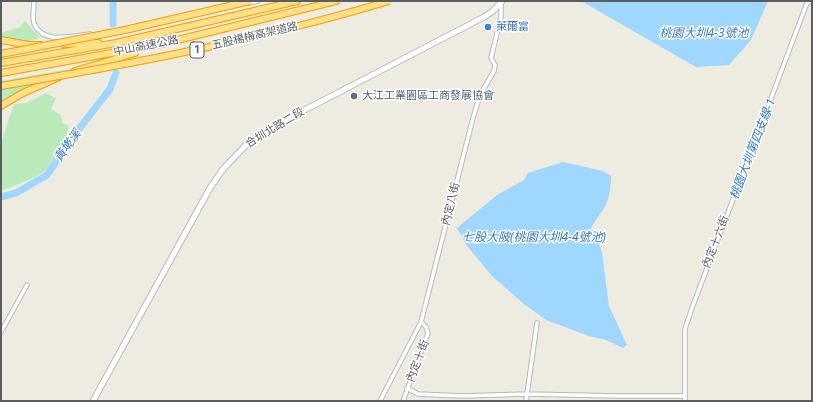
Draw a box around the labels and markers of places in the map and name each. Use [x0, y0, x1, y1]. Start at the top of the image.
place label: 萊爾富 [496, 20, 529, 34]
marker: 萊爾富 [483, 22, 493, 32]
place label: 大江工業園區工商發展協會 [362, 89, 494, 103]
marker: 大江工業園區工商發展協會 [349, 91, 359, 101]

